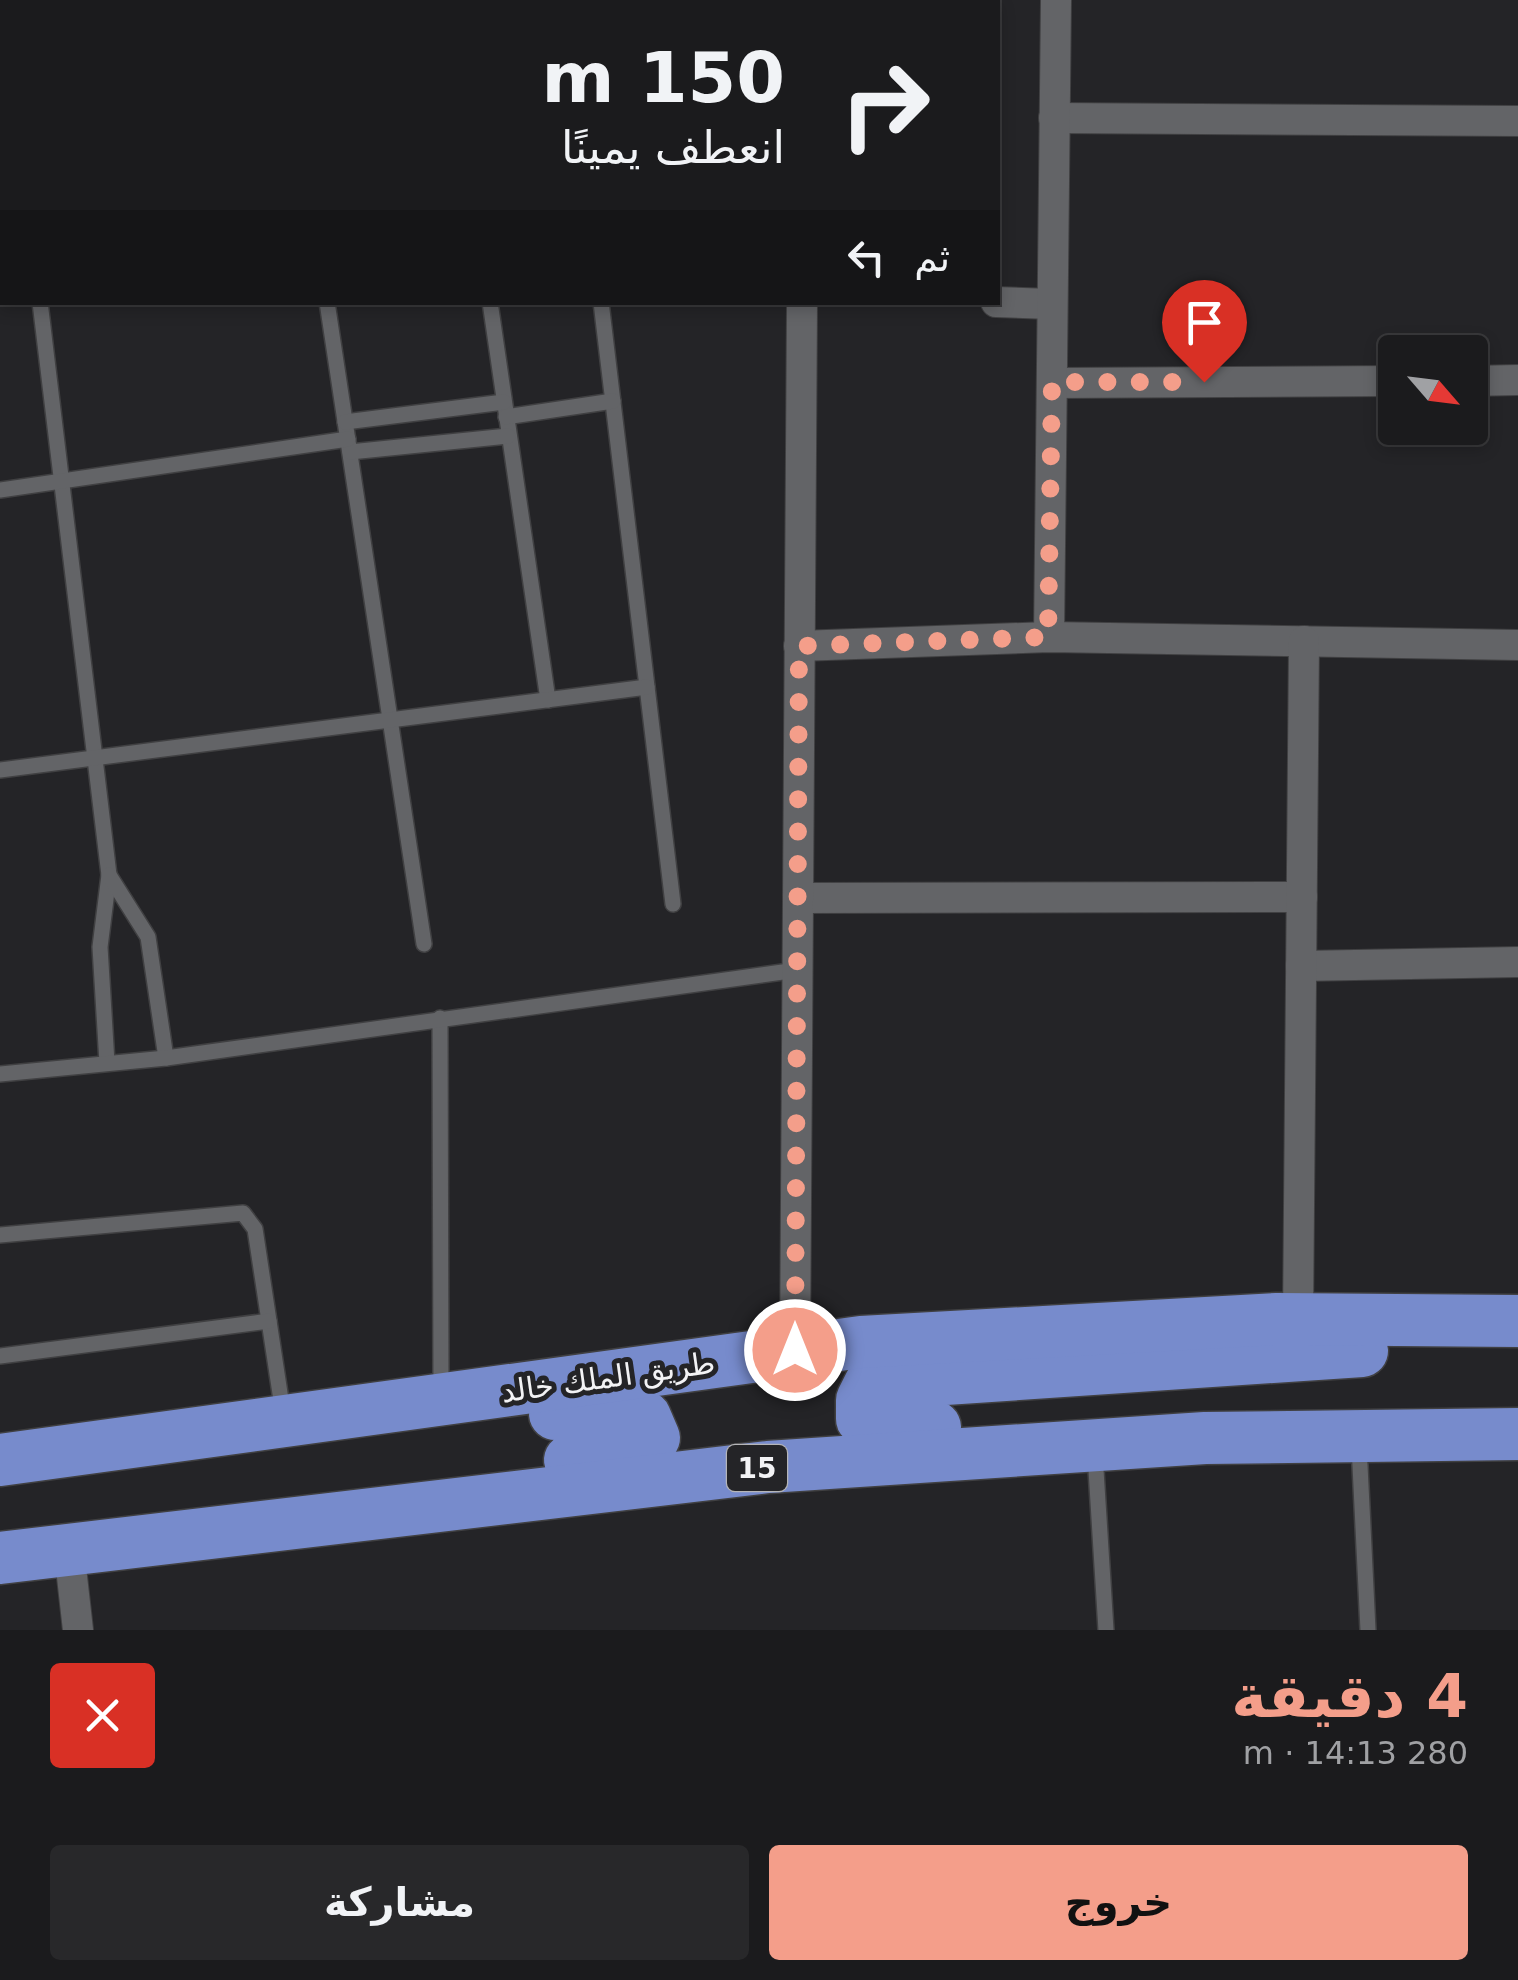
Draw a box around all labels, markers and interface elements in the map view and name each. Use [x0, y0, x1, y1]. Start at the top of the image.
text: 150 m [542, 37, 785, 119]
icon: right [820, 40, 950, 170]
text: انعطف يمينًا [561, 121, 785, 174]
icon: left [839, 230, 894, 285]
text: ثم [914, 236, 950, 280]
pin [1162, 280, 1247, 383]
icon: arrive [1177, 295, 1232, 350]
north arrow [1378, 335, 1488, 445]
map controls [1378, 335, 1488, 445]
position arrow [743, 1298, 847, 1402]
street label: طريق الملك خالد [499, 1345, 717, 1409]
road number: 15 [727, 1445, 787, 1491]
text: 4 دقيقة [1231, 1661, 1468, 1731]
button: close [50, 1663, 155, 1768]
text: 280 m · 14:13 [1243, 1734, 1468, 1772]
button: مشاركة [50, 1845, 749, 1960]
button: خروج [769, 1845, 1468, 1960]

